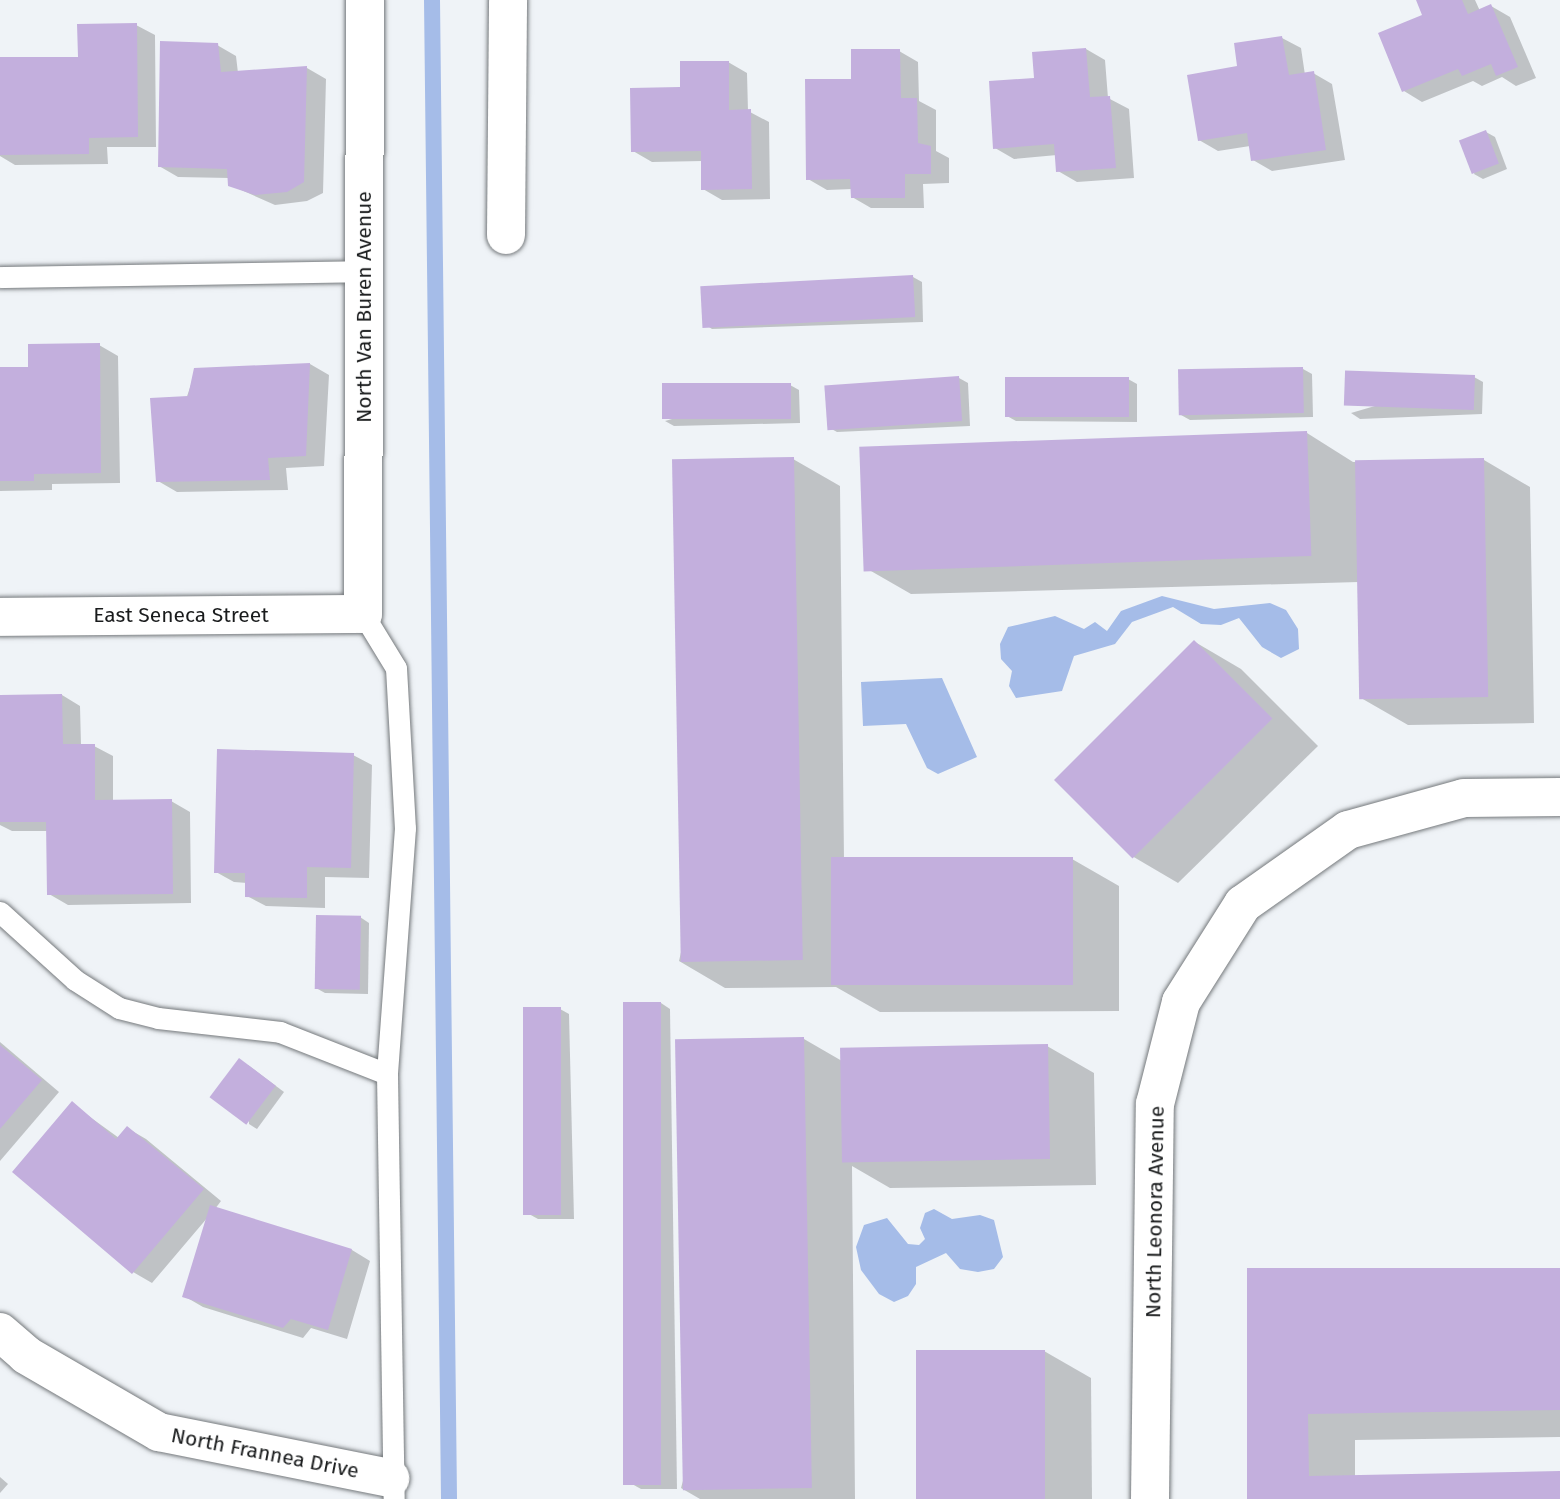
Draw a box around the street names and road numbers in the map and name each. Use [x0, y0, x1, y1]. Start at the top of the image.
street label: North Van Buren Avenue [351, 191, 377, 423]
street label: East Seneca Street [93, 602, 269, 628]
street label: North Leonora Avenue [1141, 1106, 1169, 1318]
street label: North Frannea Drive [169, 1422, 361, 1484]

